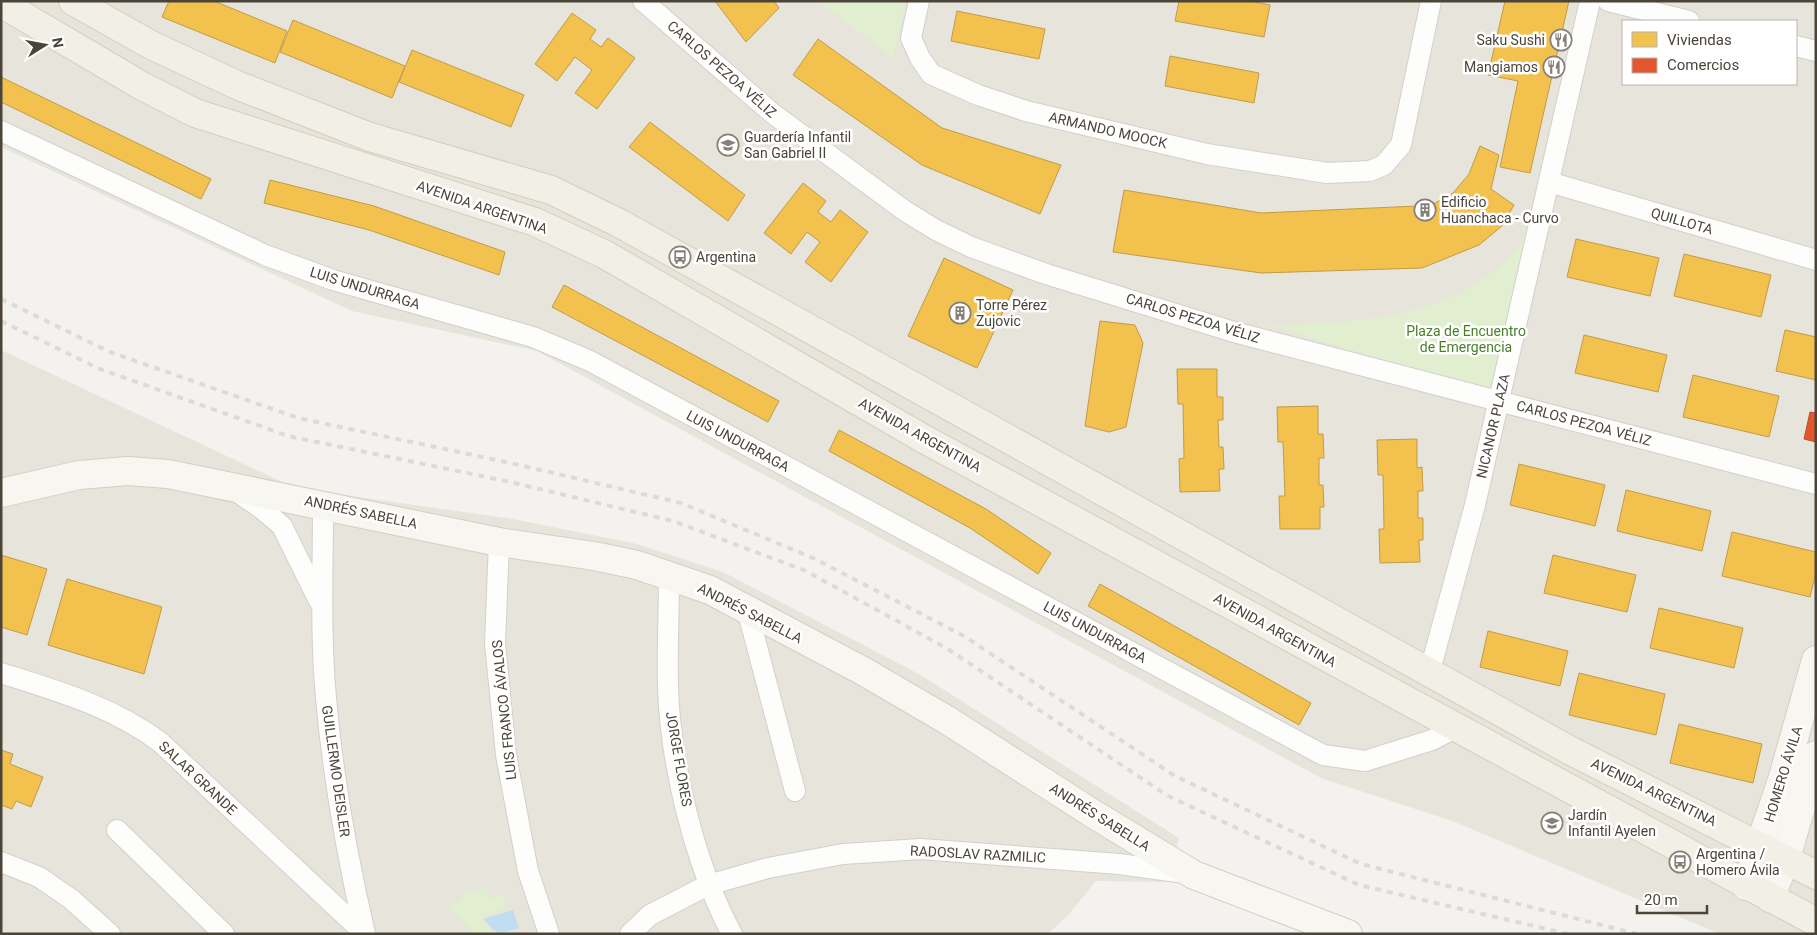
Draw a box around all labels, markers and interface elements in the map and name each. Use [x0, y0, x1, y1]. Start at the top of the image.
street label: CARLOS PEZOA VÉLIZ [664, 17, 780, 121]
north arrow [20, 20, 70, 70]
legend [1622, 20, 1797, 85]
restaurant icon: Saku Sushi [1549, 28, 1573, 52]
text: Viviendas [1667, 31, 1732, 49]
place label: Saku Sushi [1476, 32, 1545, 48]
text: N [49, 36, 67, 49]
restaurant icon: Mangiamos [1542, 55, 1566, 79]
text: Comercios [1667, 56, 1739, 74]
place label: Mangiamos [1464, 59, 1538, 75]
street label: ARMANDO MOOCK [1047, 109, 1169, 151]
place label: Guardería Infantil San Gabriel II [744, 129, 851, 161]
school or university icon: Guardería Infantil San Gabriel II [716, 133, 740, 157]
street label: AVENIDA ARGENTINA [414, 177, 550, 237]
place label: Edificio Huanchaca - Curvo [1441, 194, 1559, 226]
building icon: Edificio Huanchaca - Curvo [1413, 198, 1437, 222]
street label: QUILLOTA [1649, 205, 1715, 237]
bus stop icon: Argentina [668, 245, 692, 269]
place label: Argentina [696, 249, 756, 265]
street label: LUIS UNDURRAGA [308, 264, 422, 312]
street label: CARLOS PEZOA VÉLIZ [1124, 289, 1262, 346]
place label: Torre Pérez Zujovic [976, 297, 1047, 329]
building icon: Torre Pérez Zujovic [948, 301, 972, 325]
park label: Plaza de Encuentro de Emergencia [1406, 323, 1526, 355]
street label: NICANOR PLAZA [1473, 372, 1513, 480]
street label: AVENIDA ARGENTINA [856, 395, 984, 475]
street label: CARLOS PEZOA VÉLIZ [1515, 396, 1654, 449]
street label: LUIS UNDURRAGA [684, 407, 792, 475]
street label: ANDRÉS SABELLA [303, 491, 419, 532]
street label: ANDRÉS SABELLA [695, 579, 805, 646]
street label: AVENIDA ARGENTINA [1211, 590, 1339, 670]
street label: LUIS UNDURRAGA [1041, 598, 1149, 666]
street label: LUIS FRANCO ÁVALOS [488, 639, 519, 781]
street label: GUILLERMO DEISLER [319, 704, 353, 838]
street label: JORGE FLORES [663, 710, 695, 808]
street label: HOMERO ÁVILA [1760, 724, 1805, 824]
street label: SALAR GRANDE [156, 738, 240, 818]
street label: AVENIDA ARGENTINA [1589, 755, 1719, 829]
street label: ANDRÉS SABELLA [1047, 779, 1154, 854]
place label: Jardín Infantil Ayelen [1568, 807, 1656, 839]
school or university icon: Jardín Infantil Ayelen [1540, 811, 1564, 835]
street label: RADOSLAV RAZMILIC [910, 842, 1046, 866]
place label: Argentina / Homero Ávila [1696, 846, 1780, 878]
bus stop icon: Argentina / Homero Ávila [1668, 850, 1692, 874]
scale bar [1637, 882, 1707, 914]
text: 20 m [1644, 891, 1678, 909]

